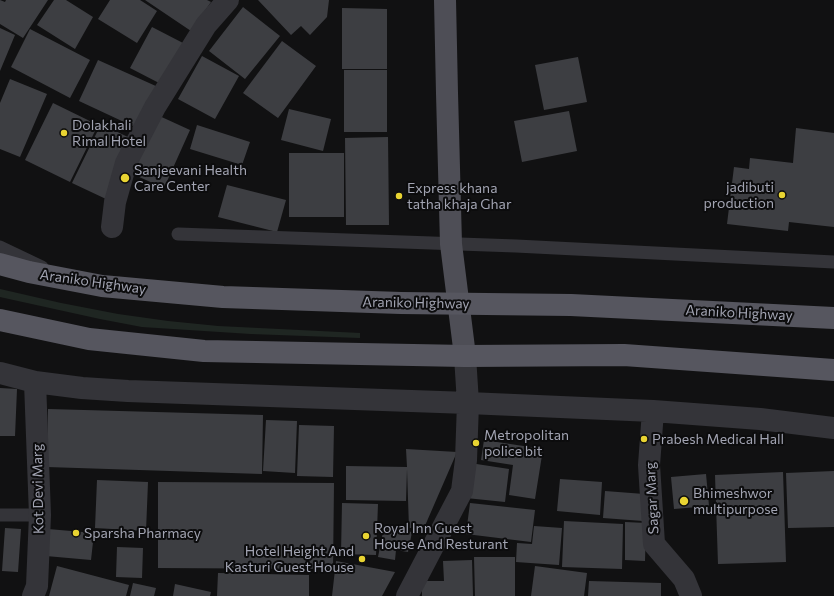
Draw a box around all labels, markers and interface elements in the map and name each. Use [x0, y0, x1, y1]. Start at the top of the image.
place label: Dolakhali Rimal Hotel [72, 117, 146, 150]
marker: Dolakhali Rimal Hotel [59, 128, 69, 138]
place label: Sanjeevani Health Care Center [134, 162, 247, 194]
marker: Sanjeevani Health Care Center [119, 172, 131, 184]
place label: jadibuti production [703, 179, 774, 212]
place label: Express khana tatha khaja Ghar [407, 180, 512, 212]
marker: jadibuti production [777, 190, 787, 200]
marker: Express khana tatha khaja Ghar [394, 191, 404, 201]
street label: Araniko Highway [39, 266, 147, 298]
street label: Araniko Highway [362, 294, 470, 312]
street label: Araniko Highway [685, 302, 793, 324]
place label: Metropolitan police bit [484, 427, 569, 460]
place label: Prabesh Medical Hall [652, 431, 784, 447]
marker: Prabesh Medical Hall [639, 434, 649, 444]
marker: Metropolitan police bit [471, 438, 481, 448]
street label: Kot Devi Marg [29, 444, 47, 534]
street label: Sagar Marg [642, 461, 662, 535]
place label: Bhimeshwor multipurpose [693, 485, 778, 518]
marker: Bhimeshwor multipurpose [678, 495, 690, 507]
place label: Royal Inn Guest House And Resturant [374, 520, 508, 552]
place label: Sparsha Pharmacy [84, 525, 201, 541]
marker: Sparsha Pharmacy [71, 528, 81, 538]
marker: Royal Inn Guest House And Resturant [361, 531, 371, 541]
place label: Hotel Height And Kasturi Guest House [225, 543, 354, 576]
marker: Hotel Height And Kasturi Guest House [357, 554, 367, 564]

